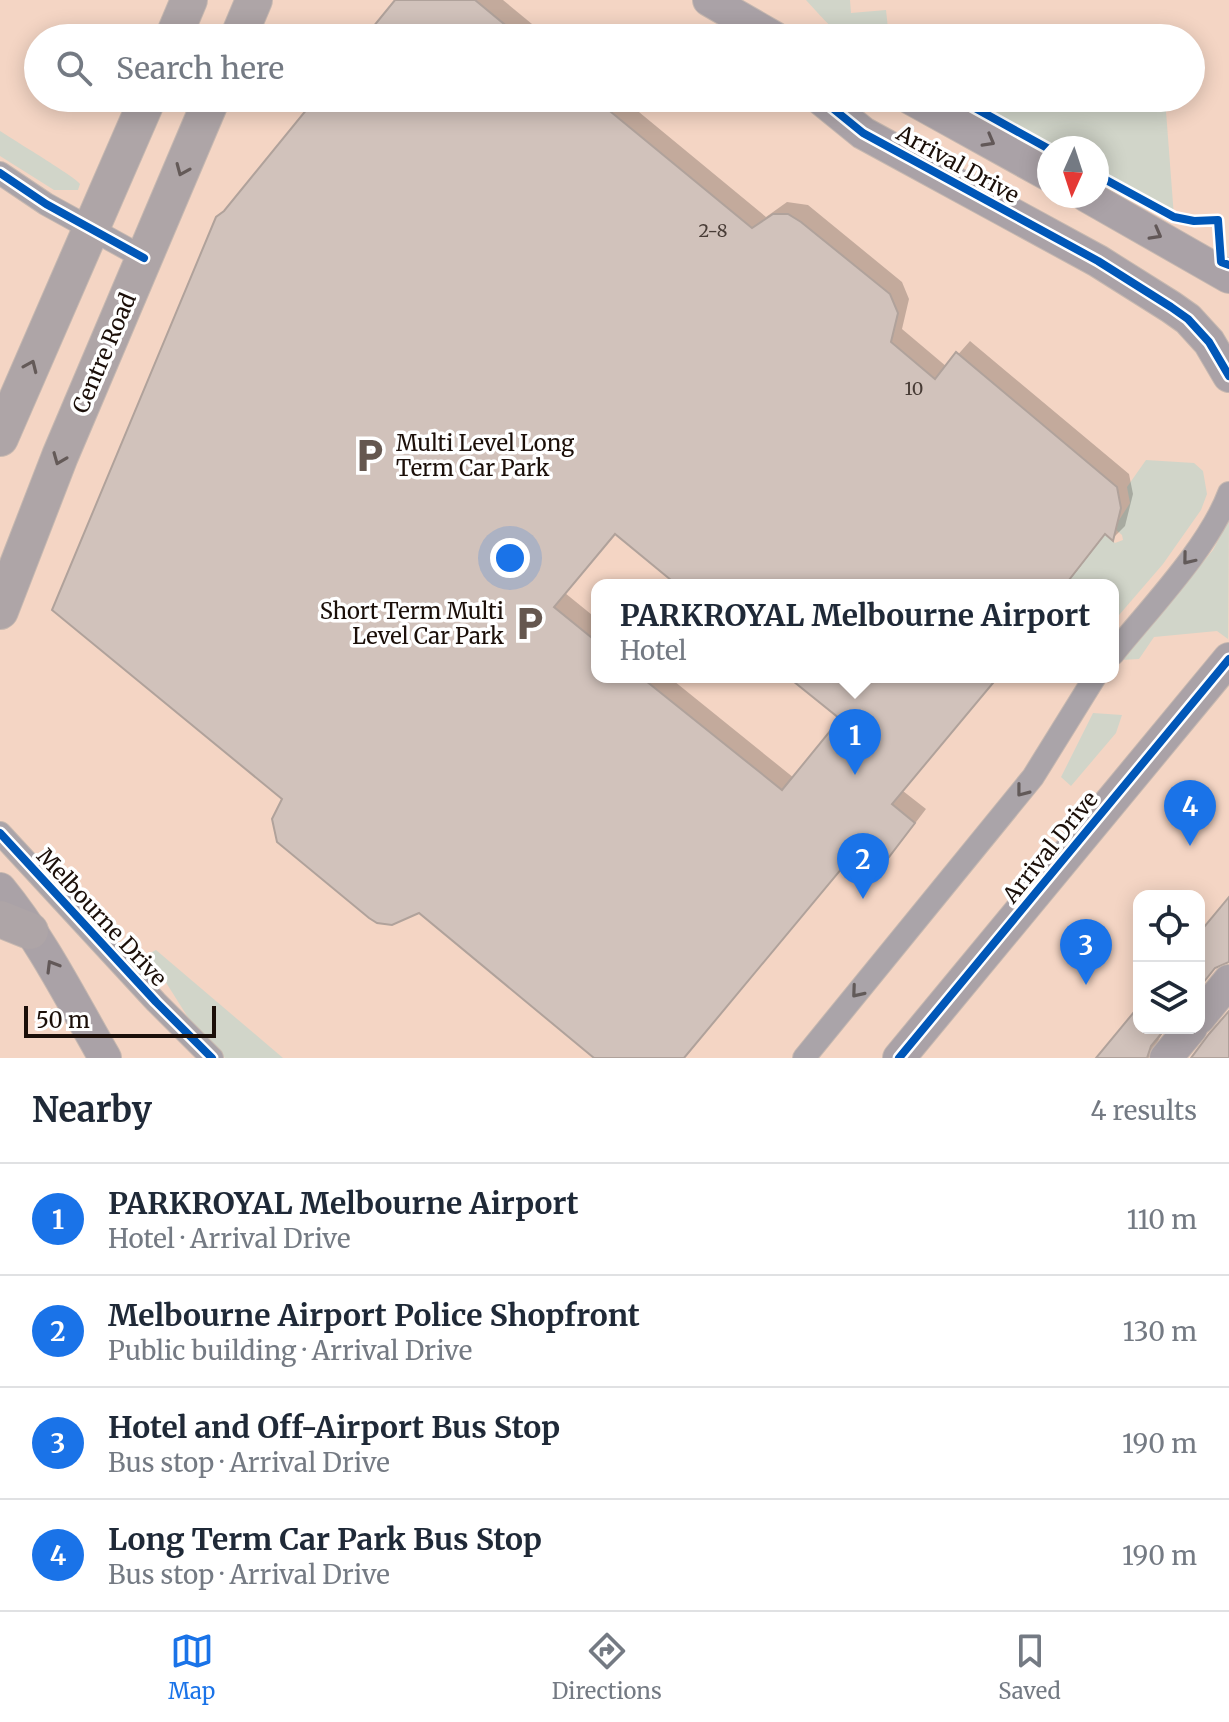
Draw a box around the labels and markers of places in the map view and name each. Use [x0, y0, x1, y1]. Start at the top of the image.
place label: Multi Level Long Term Car Park [396, 429, 574, 482]
parking icon: Multi Level Long Term Car Park [351, 437, 389, 475]
place label: Short Term Multi Level Car Park [320, 597, 504, 650]
parking icon: Short Term Multi Level Car Park [511, 605, 549, 643]
pin: 1 [829, 709, 881, 775]
pin: 4 [1164, 780, 1216, 846]
pin: 2 [837, 833, 889, 899]
pin: 3 [1060, 919, 1112, 985]

